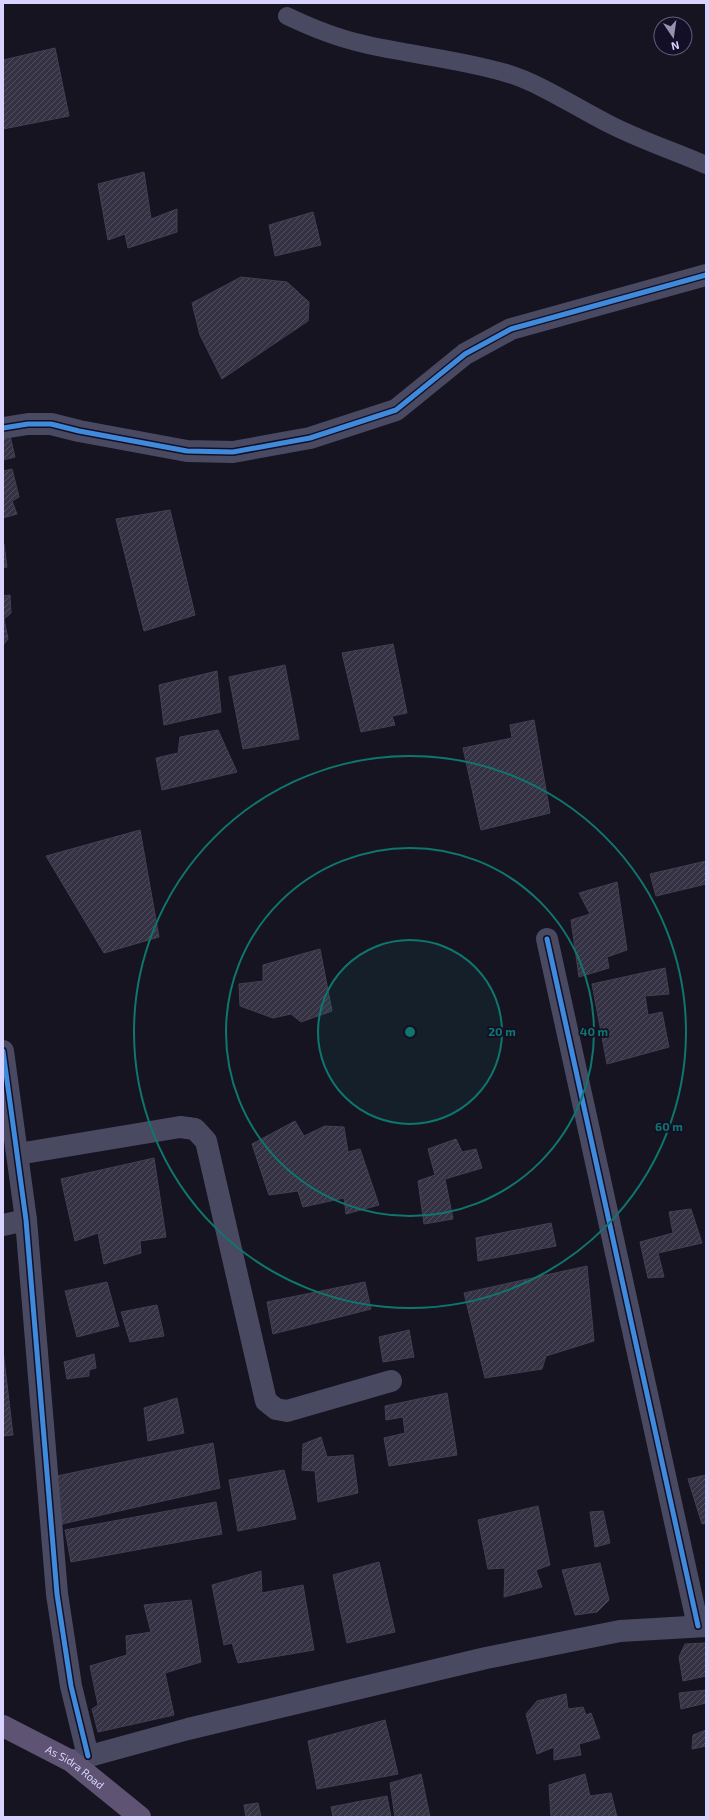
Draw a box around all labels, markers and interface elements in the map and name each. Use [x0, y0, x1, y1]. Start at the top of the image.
north arrow [653, 16, 693, 56]
text: N [670, 39, 681, 53]
text: 20 m [488, 1024, 516, 1038]
text: 40 m [580, 1024, 608, 1038]
centre of rings [403, 1025, 417, 1039]
text: 60 m [655, 1119, 683, 1133]
street label: As Sidra Road [44, 1742, 107, 1791]

